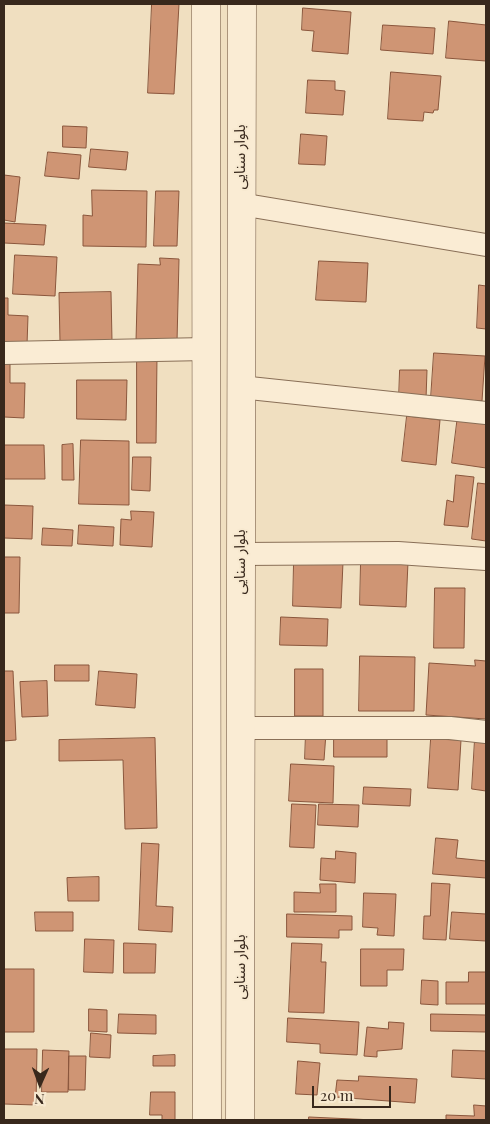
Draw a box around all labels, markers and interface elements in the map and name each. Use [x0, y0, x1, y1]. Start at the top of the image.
street label: بلوار سنایی [231, 124, 249, 190]
street label: بلوار سنایی [231, 529, 249, 595]
street label: بلوار سنایی [231, 934, 249, 1000]
north arrow [15, 1059, 65, 1109]
scale bar [315, 1076, 394, 1108]
text: 20 m [320, 1085, 353, 1105]
text: N [34, 1090, 45, 1109]

